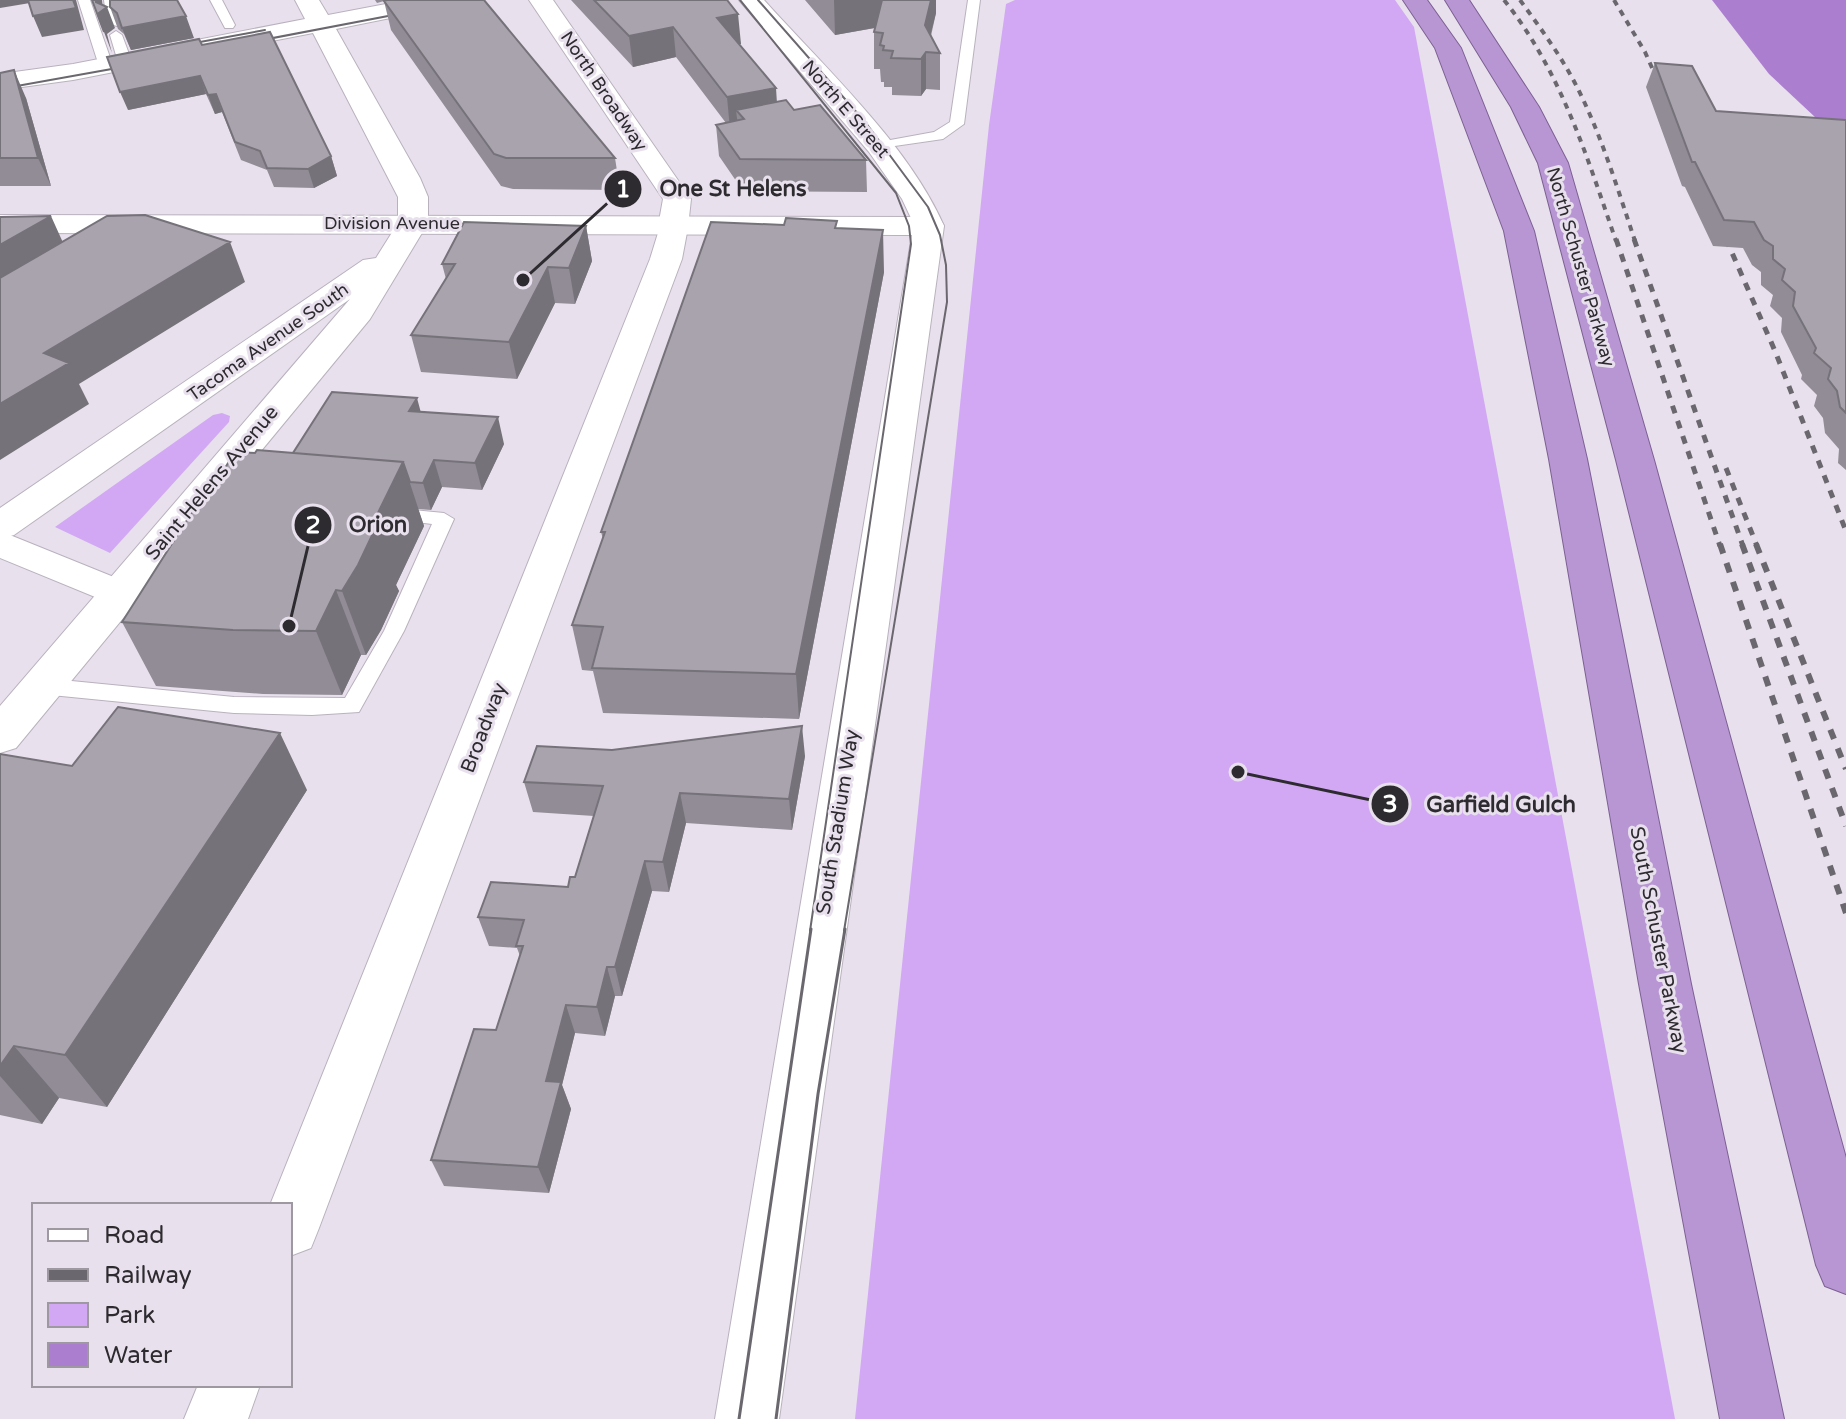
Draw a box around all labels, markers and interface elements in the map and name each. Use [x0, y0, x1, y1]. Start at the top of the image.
street label: North Broadway [556, 27, 652, 155]
street label: North E Street [798, 56, 894, 162]
street label: North Schuster Parkway [1542, 165, 1620, 370]
callout: One St Helens [603, 166, 822, 212]
text: 1 [615, 175, 631, 204]
text: One St Helens [659, 176, 807, 202]
street label: Division Avenue [324, 212, 460, 234]
street label: Tacoma Avenue South [183, 278, 353, 406]
street label: Saint Helens Avenue [140, 401, 284, 565]
callout: Orion [293, 502, 424, 548]
text: 2 [305, 511, 321, 540]
text: Orion [349, 512, 407, 538]
street label: Broadway [456, 679, 512, 776]
street label: South Stadium Way [812, 728, 865, 916]
callout: Garfield Gulch [1370, 781, 1591, 827]
text: 3 [1382, 790, 1398, 819]
text: Garfield Gulch [1426, 792, 1576, 818]
street label: South Schuster Parkway [1624, 825, 1692, 1056]
legend [32, 1203, 292, 1387]
text: Road [104, 1221, 164, 1250]
text: Railway [104, 1261, 192, 1290]
text: Park [104, 1301, 155, 1330]
text: Water [104, 1341, 173, 1370]

